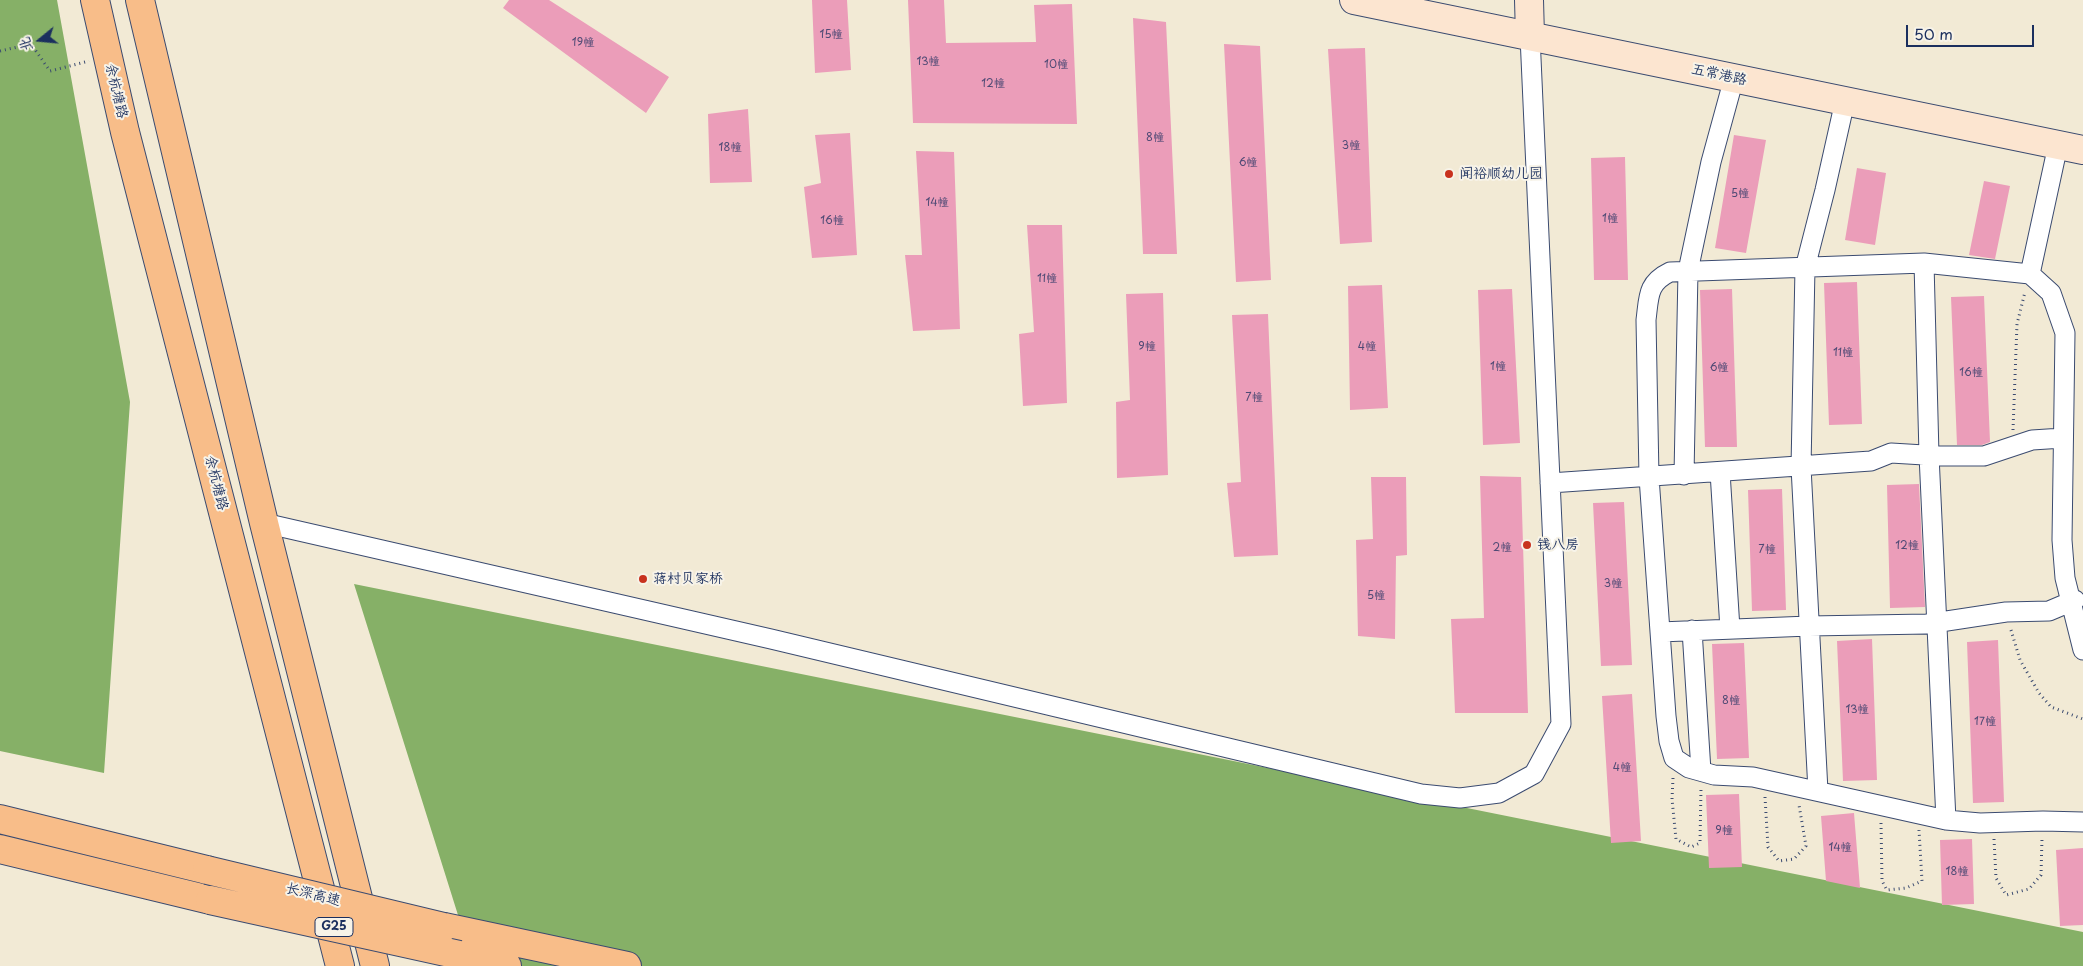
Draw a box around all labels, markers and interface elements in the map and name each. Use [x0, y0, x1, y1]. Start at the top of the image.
north arrow [15, 15, 65, 65]
scale bar [1908, 15, 2036, 47]
text: 50 m [1914, 22, 1953, 45]
house number: 15幢 [819, 28, 843, 42]
text: 北 [13, 35, 37, 54]
house number: 19幢 [572, 36, 594, 50]
house number: 13幢 [916, 55, 940, 69]
house number: 10幢 [1044, 58, 1068, 72]
street label: 五常港路 [1690, 61, 1748, 89]
street label: 余杭塘路 [102, 62, 130, 120]
house number: 12幢 [981, 77, 1005, 91]
house number: 8幢 [1146, 131, 1164, 145]
house number: 3幢 [1342, 139, 1360, 153]
house number: 18幢 [719, 141, 741, 155]
house number: 6幢 [1239, 156, 1257, 170]
place label: 闻裕顺幼儿园 [1459, 166, 1543, 182]
marker: 闻裕顺幼儿园 [1443, 168, 1455, 180]
house number: 5幢 [1731, 187, 1749, 201]
house number: 14幢 [925, 196, 949, 210]
house number: 1幢 [1602, 212, 1618, 226]
house number: 16幢 [820, 214, 844, 228]
house number: 11幢 [1037, 272, 1057, 286]
house number: 9幢 [1138, 340, 1156, 354]
house number: 4幢 [1358, 340, 1376, 354]
house number: 11幢 [1833, 346, 1853, 360]
house number: 1幢 [1490, 360, 1506, 374]
house number: 6幢 [1710, 361, 1728, 375]
house number: 16幢 [1959, 366, 1983, 380]
house number: 7幢 [1245, 391, 1263, 405]
street label: 余杭塘路 [201, 454, 231, 512]
place label: 钱八房 [1537, 537, 1579, 553]
marker: 钱八房 [1521, 539, 1533, 551]
house number: 12幢 [1895, 539, 1919, 553]
house number: 2幢 [1493, 541, 1511, 555]
house number: 7幢 [1758, 543, 1776, 557]
place label: 蒋村贝家桥 [653, 571, 723, 587]
marker: 蒋村贝家桥 [637, 573, 649, 585]
house number: 3幢 [1604, 577, 1622, 591]
house number: 5幢 [1367, 589, 1385, 603]
house number: 8幢 [1722, 694, 1740, 708]
house number: 13幢 [1845, 703, 1869, 717]
house number: 17幢 [1974, 715, 1996, 729]
house number: 4幢 [1613, 761, 1631, 775]
house number: 9幢 [1715, 824, 1733, 838]
house number: 14幢 [1828, 841, 1852, 855]
house number: 18幢 [1946, 865, 1968, 879]
street label: 长深高速 [284, 880, 342, 910]
road number: G25 [315, 918, 353, 936]

